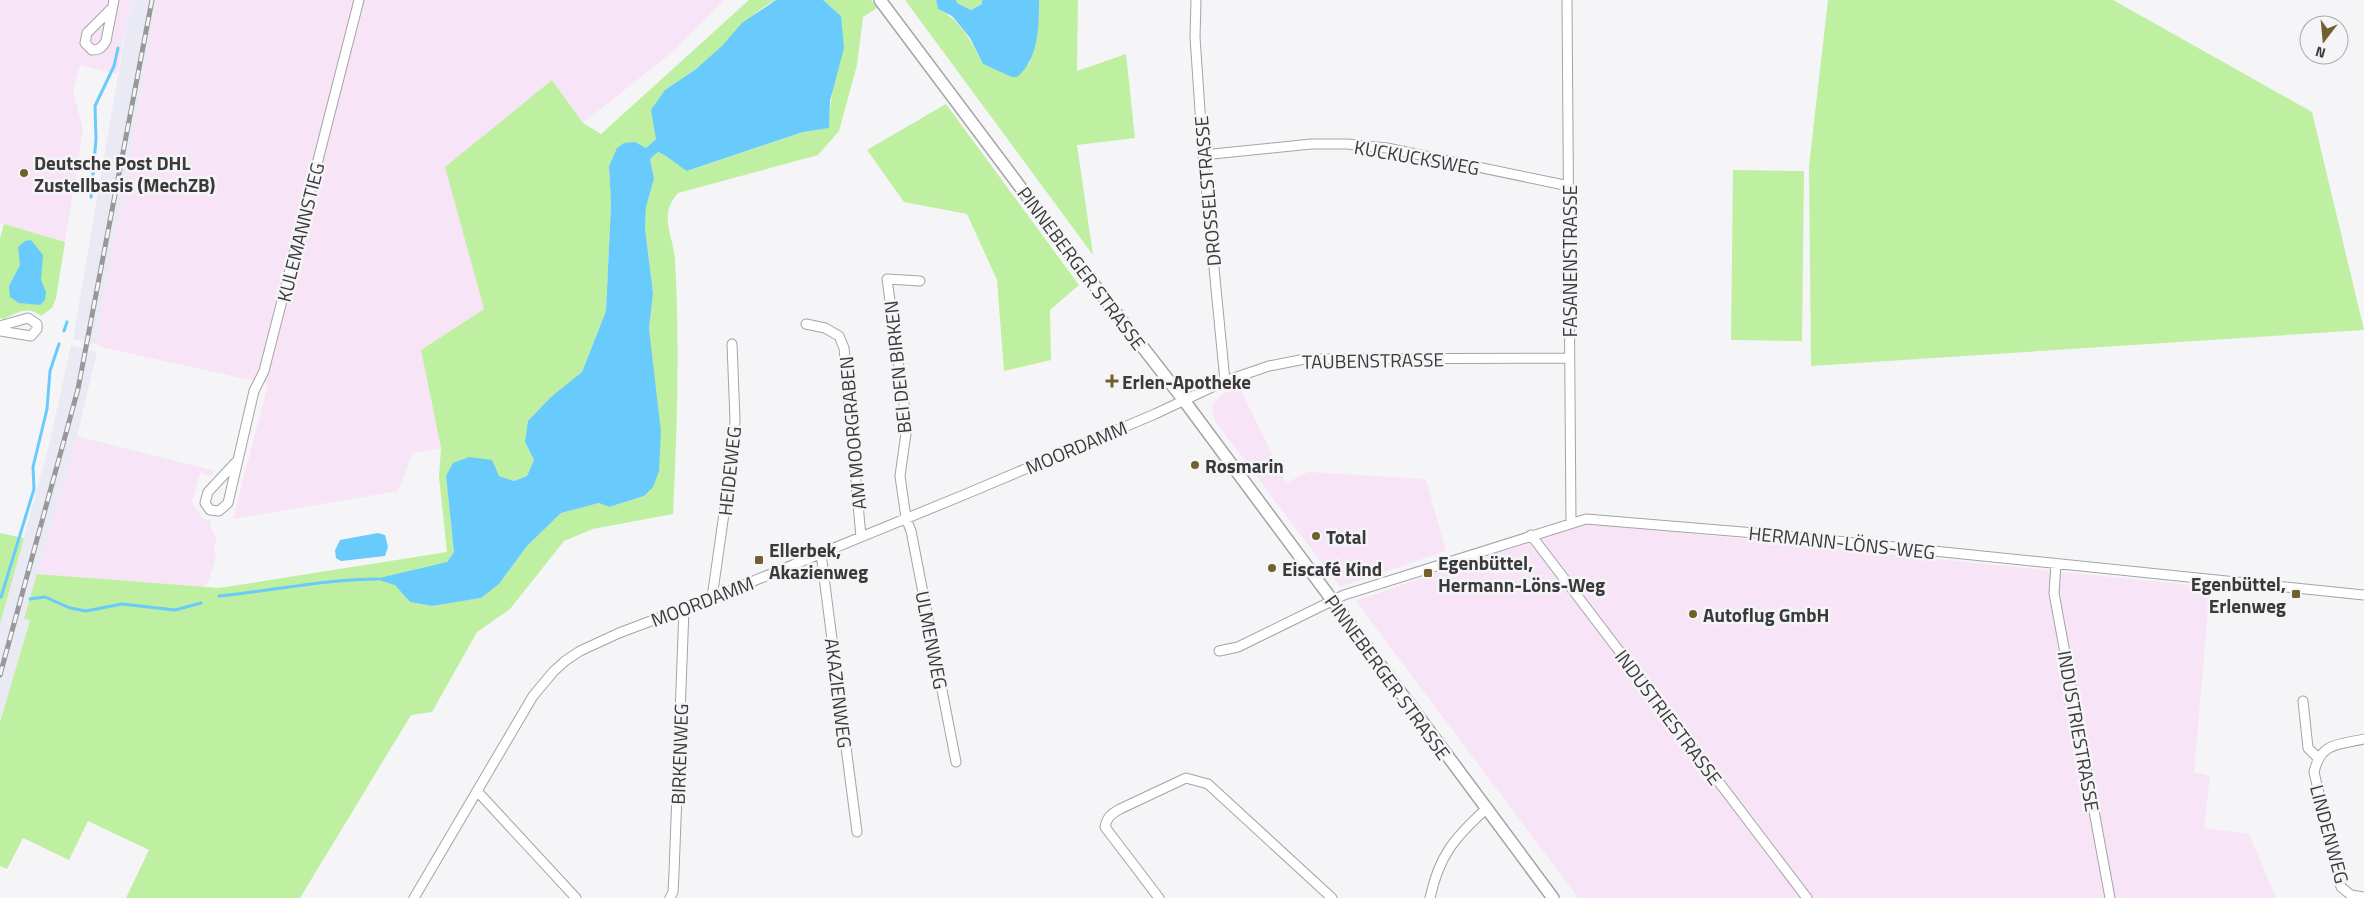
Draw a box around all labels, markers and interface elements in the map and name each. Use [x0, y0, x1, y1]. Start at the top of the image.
north arrow [2299, 15, 2349, 65]
text: N [2313, 42, 2328, 64]
street label: DROSSELSTRASSE [1186, 115, 1228, 267]
street label: KUCKUCKSWEG [1352, 132, 1482, 182]
place label: Deutsche Post DHL Zustellbasis (MechZB) [34, 148, 216, 199]
street label: KULEMANNSTIEG [269, 159, 331, 305]
marker: Deutsche Post DHL Zustellbasis (MechZB) [18, 167, 30, 179]
street label: PINNEBERGER STRASSE [1011, 180, 1153, 356]
street label: FASANENSTRASSE [1555, 185, 1584, 337]
street label: BEI DEN BIRKEN [876, 299, 918, 435]
street label: TAUBENSTRASSE [1302, 344, 1444, 376]
street label: AM MOORGRABEN [831, 355, 873, 511]
place label: Erlen-Apotheke [1122, 367, 1251, 396]
marker: Erlen-Apotheke [1106, 375, 1118, 387]
street label: MOORDAMM [1021, 413, 1131, 481]
street label: HEIDEWEG [710, 425, 748, 517]
place label: Rosmarin [1205, 451, 1284, 480]
marker: Rosmarin [1189, 459, 1201, 471]
street label: HERMANN-LÖNS-WEG [1747, 518, 1937, 566]
place label: Total [1326, 522, 1367, 551]
marker: Total [1310, 530, 1322, 542]
place label: Ellerbek, Akazienweg [769, 535, 868, 586]
place label: Egenbüttel, Hermann-Löns-Weg [1438, 548, 1605, 599]
marker: Ellerbek, Akazienweg [753, 554, 765, 566]
place label: Eiscafé Kind [1282, 554, 1382, 583]
marker: Eiscafé Kind [1266, 562, 1278, 574]
marker: Egenbüttel, Hermann-Löns-Weg [1422, 567, 1434, 579]
street label: MOORDAMM [646, 568, 758, 634]
place label: Egenbüttel, Erlenweg [2191, 569, 2286, 620]
street label: ULMENWEG [908, 588, 956, 692]
street label: PINNEBERGER STRASSE [1318, 588, 1458, 766]
marker: Egenbüttel, Erlenweg [2290, 588, 2302, 600]
place label: Autoflug GmbH [1703, 600, 1829, 629]
marker: Autoflug GmbH [1687, 608, 1699, 620]
street label: AKAZIENWEG [818, 636, 860, 750]
street label: INDUSTRIESTRASSE [1608, 643, 1730, 791]
street label: INDUSTRIESTRASSE [2051, 648, 2107, 814]
street label: BIRKENWEG [663, 703, 695, 805]
street label: LINDENWEG [2303, 781, 2357, 887]

